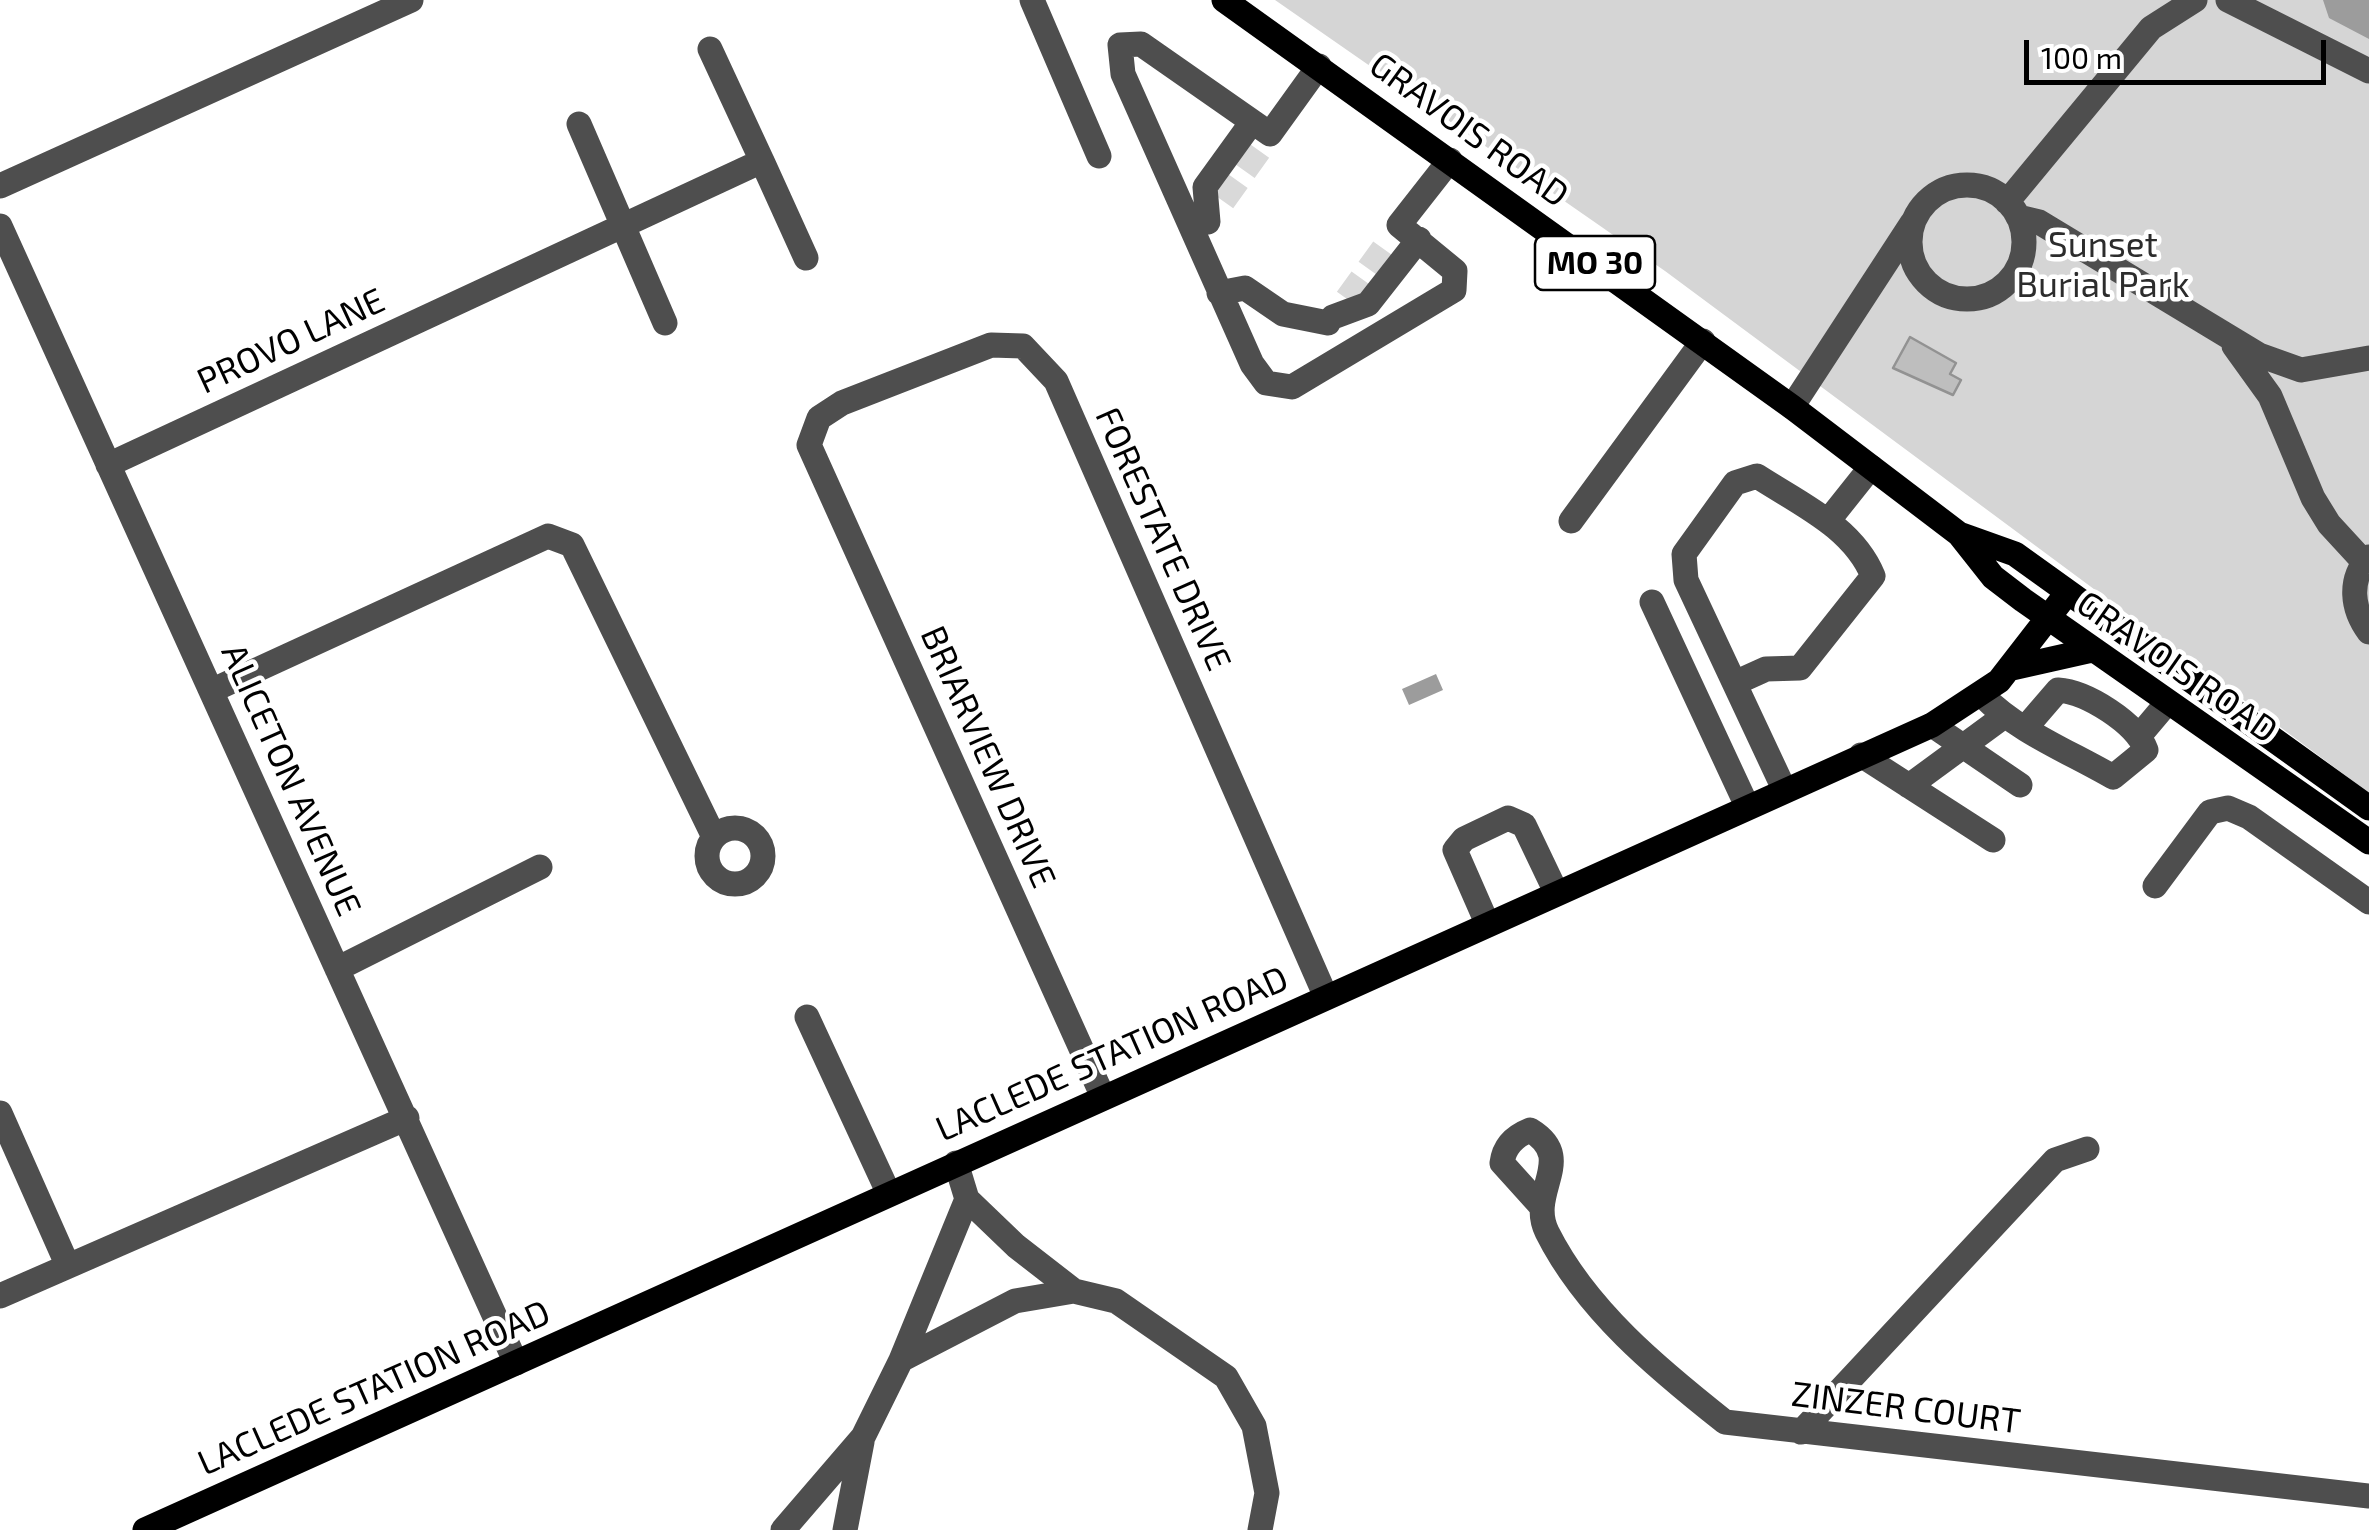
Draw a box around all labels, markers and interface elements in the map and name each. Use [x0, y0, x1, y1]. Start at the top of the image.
scale bar [2029, 20, 2332, 82]
text: 100 m [2041, 39, 2122, 75]
street label: GRAVOIS ROAD [1362, 44, 1576, 216]
park label: Sunset Burial Park [2016, 224, 2190, 306]
road number: MO 30 [1535, 236, 1655, 290]
street label: PROVO LANE [191, 279, 391, 403]
street label: FORESTATE DRIVE [1086, 401, 1240, 677]
street label: GRAVOIS ROAD [2069, 582, 2285, 752]
street label: BRIARVIEW DRIVE [912, 620, 1064, 894]
street label: ALICETON AVENUE [212, 638, 370, 922]
street label: LACLEDE STATION ROAD [930, 957, 1294, 1151]
street label: LACLEDE STATION ROAD [192, 1291, 556, 1485]
street label: ZINZER COURT [1789, 1373, 2023, 1443]

